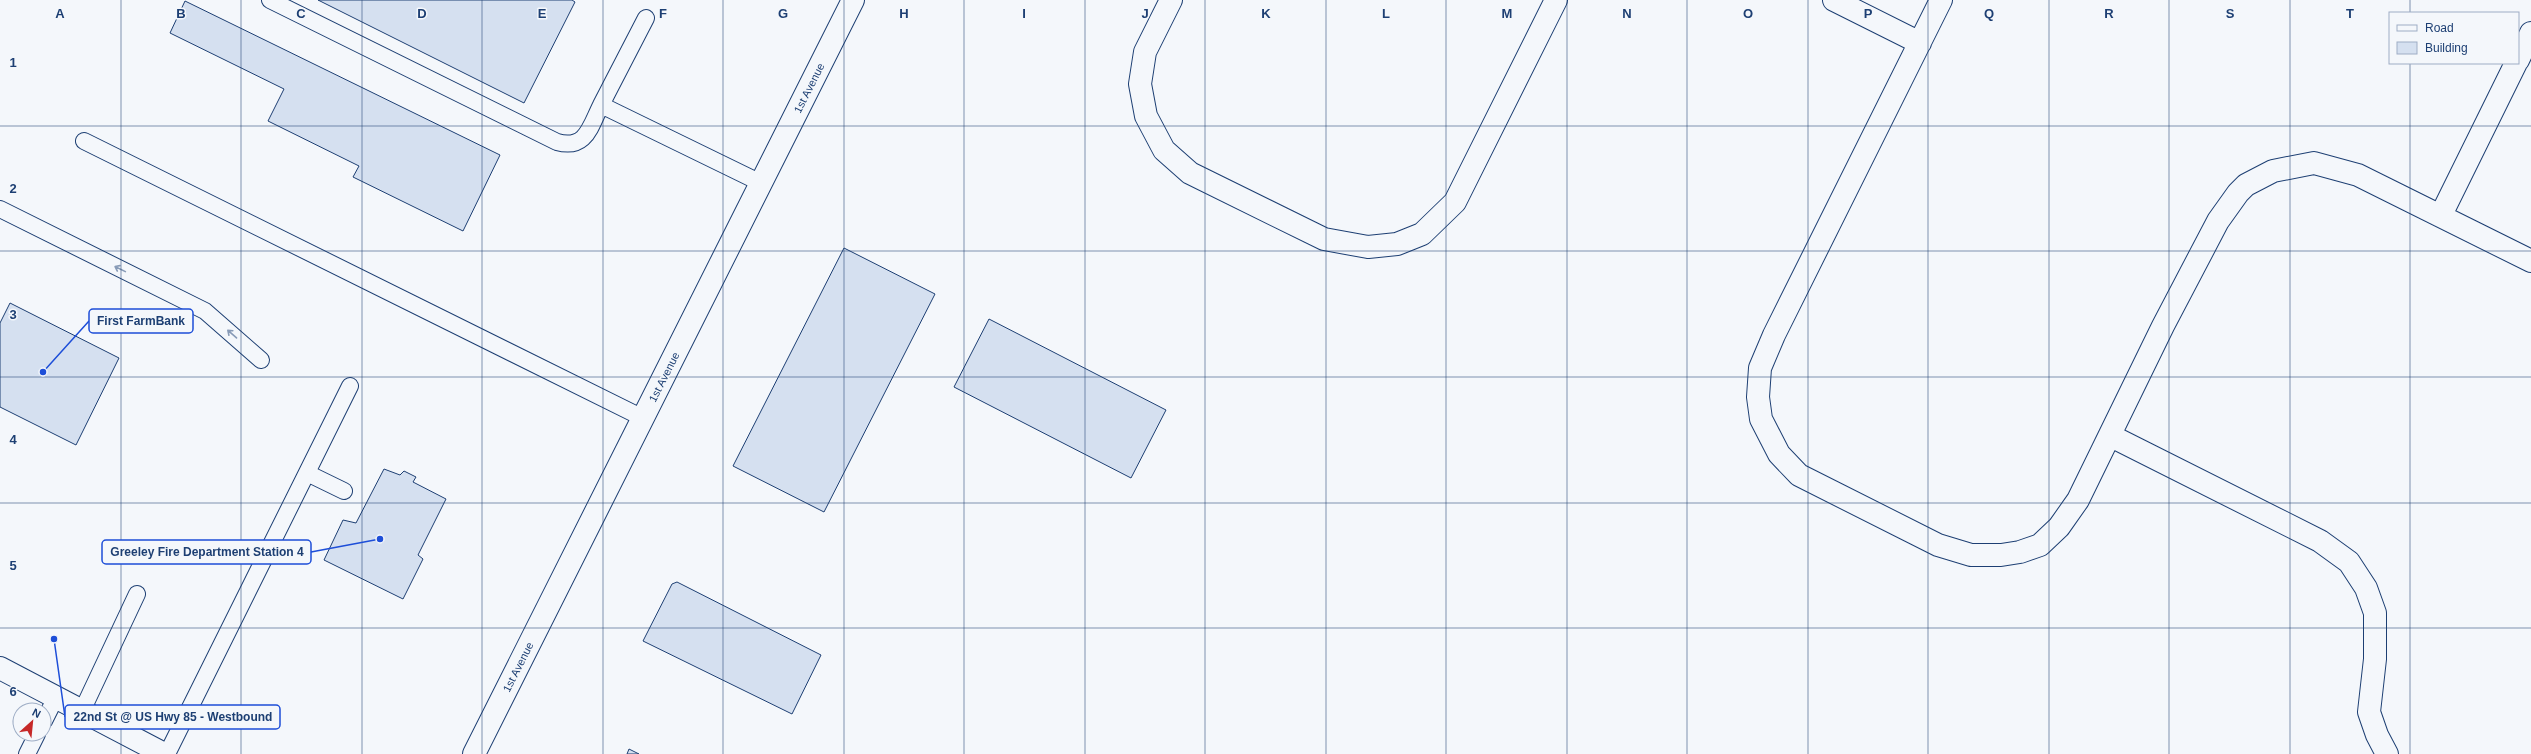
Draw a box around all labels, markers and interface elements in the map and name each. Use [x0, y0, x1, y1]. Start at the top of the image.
text: A [55, 6, 65, 21]
text: B [176, 6, 186, 21]
text: C [296, 6, 306, 21]
text: D [417, 6, 427, 21]
text: E [538, 6, 547, 21]
text: F [659, 6, 667, 21]
text: G [778, 6, 788, 21]
text: H [899, 6, 909, 21]
text: I [1022, 6, 1026, 21]
text: J [1141, 6, 1149, 21]
text: K [1261, 6, 1271, 21]
text: L [1382, 6, 1390, 21]
text: M [1502, 6, 1512, 21]
text: N [1622, 6, 1632, 21]
text: O [1743, 6, 1753, 21]
text: P [1864, 6, 1873, 21]
text: Q [1984, 6, 1994, 21]
text: R [2104, 6, 2114, 21]
text: S [2226, 6, 2235, 21]
text: T [2346, 6, 2354, 21]
legend [2389, 12, 2519, 64]
text: Road [2425, 21, 2454, 35]
text: Building [2425, 41, 2468, 55]
text: 1 [9, 55, 17, 70]
street label: 1st Avenue [791, 61, 827, 115]
text: 2 [9, 181, 17, 196]
one-way arrow [115, 265, 127, 272]
text: 3 [9, 307, 17, 322]
callout: First FarmBank [89, 309, 193, 333]
text: First FarmBank [97, 314, 185, 328]
one-way arrow [226, 330, 237, 339]
street label: 1st Avenue [646, 350, 682, 404]
text: 4 [9, 432, 17, 447]
callout: Greeley Fire Department Station 4 [102, 540, 311, 564]
text: Greeley Fire Department Station 4 [110, 545, 304, 559]
text: 5 [9, 558, 17, 573]
street label: 1st Avenue [500, 640, 536, 694]
text: 6 [9, 684, 17, 699]
north arrow [12, 702, 52, 742]
callout: 22nd St @ US Hwy 85 - Westbound [65, 705, 280, 729]
text: N [30, 706, 43, 720]
text: 22nd St @ US Hwy 85 - Westbound [74, 710, 272, 724]

